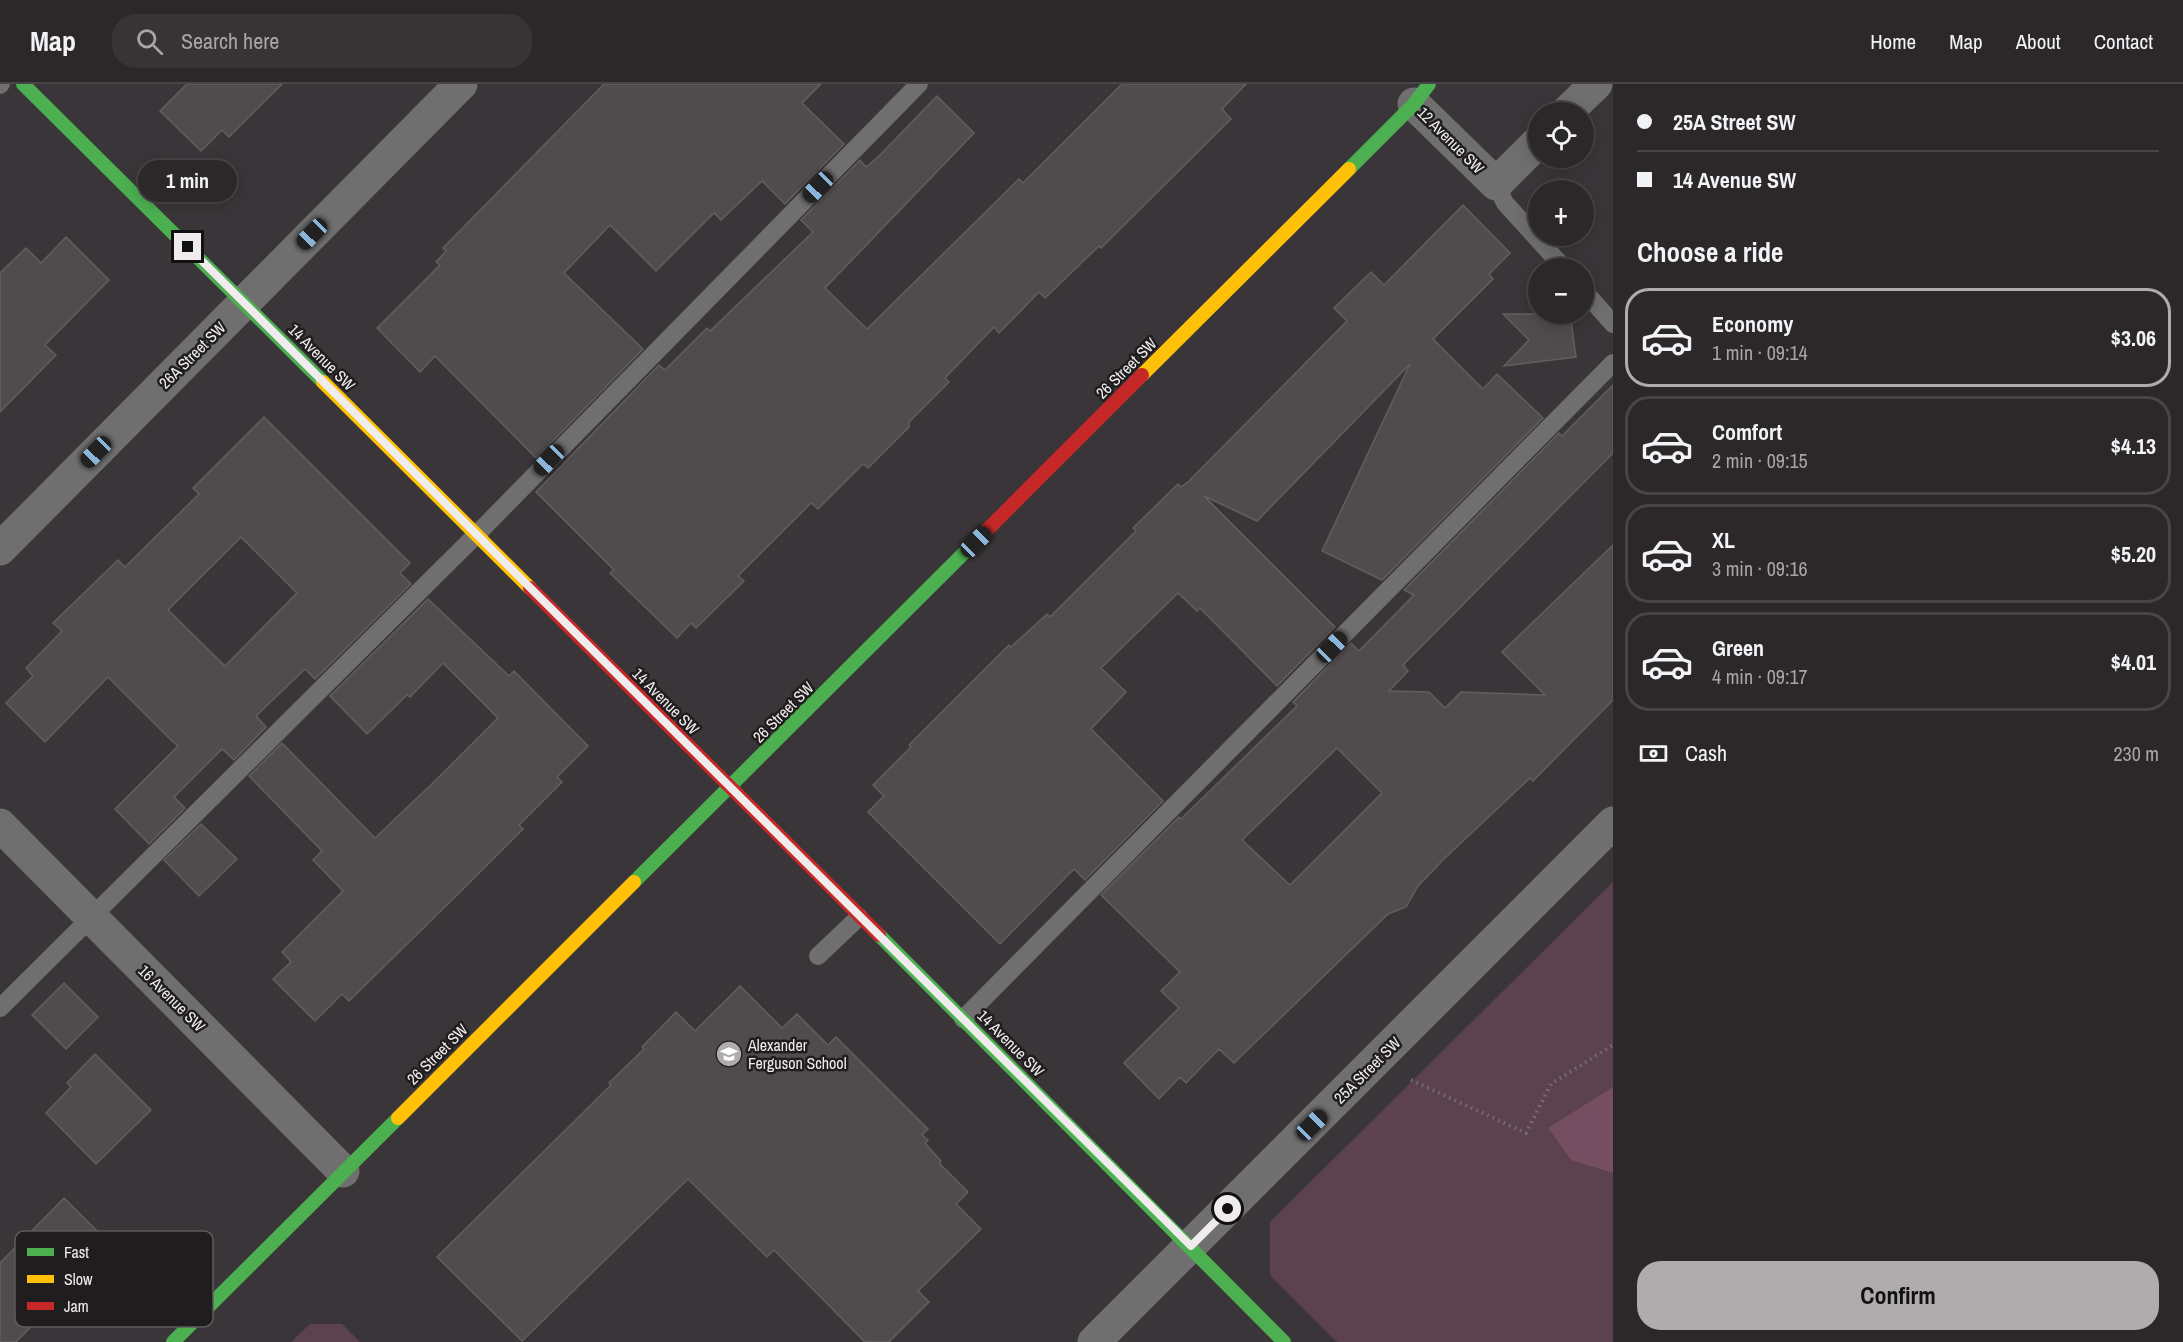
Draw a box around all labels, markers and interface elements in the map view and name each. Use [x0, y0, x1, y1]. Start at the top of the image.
search box [112, 14, 532, 68]
text: Map [30, 22, 76, 60]
icon: search [133, 25, 166, 58]
text: Search here [181, 26, 279, 56]
text: Home [1870, 27, 1916, 56]
text: Map [1949, 27, 1983, 56]
text: About [2016, 27, 2061, 56]
text: Contact [2094, 27, 2153, 56]
street label: 12 Avenue SW [1413, 102, 1490, 179]
map controls [1528, 102, 1594, 324]
button: locate [1528, 102, 1594, 168]
text: 25A Street SW [1673, 107, 1796, 137]
callout: 1 min [138, 160, 237, 202]
text: 14 Avenue SW [1673, 165, 1796, 195]
text: 1 min [166, 167, 209, 194]
car [799, 168, 837, 206]
button: + [1528, 180, 1594, 246]
car [293, 215, 331, 253]
route end [174, 233, 201, 260]
text: Choose a ride [1637, 234, 1783, 270]
button: − [1528, 258, 1594, 324]
text: Economy [1712, 309, 1793, 339]
icon: car [1640, 311, 1694, 365]
street label: 26A Street SW [154, 316, 231, 393]
street label: 14 Avenue SW [284, 319, 361, 396]
text: $3.06 [2111, 323, 2156, 353]
street label: 26 Street SW [1091, 332, 1162, 403]
text: 1 min · 09:14 [1712, 339, 1808, 366]
text: Comfort [1712, 417, 1782, 447]
icon: car [1640, 419, 1694, 473]
text: $4.13 [2111, 431, 2156, 461]
car [77, 433, 115, 471]
car [530, 441, 568, 479]
text: 2 min · 09:15 [1712, 447, 1808, 474]
car [957, 523, 995, 561]
text: XL [1712, 525, 1735, 555]
icon: car [1640, 527, 1694, 581]
text: $5.20 [2111, 539, 2156, 569]
text: 3 min · 09:16 [1712, 555, 1808, 582]
car [1313, 628, 1351, 666]
text: Green [1712, 633, 1764, 663]
icon: car [1640, 635, 1694, 689]
text: $4.01 [2111, 647, 2156, 677]
street label: 14 Avenue SW [628, 663, 705, 740]
text: 4 min · 09:17 [1712, 663, 1808, 690]
street label: 26 Street SW [748, 676, 819, 747]
icon: cash [1637, 737, 1670, 770]
text: Cash [1685, 738, 1727, 768]
text: 230 m [2113, 740, 2159, 767]
street label: 16 Avenue SW [134, 960, 211, 1037]
street label: 14 Avenue SW [973, 1005, 1050, 1082]
street label: 26 Street SW [402, 1018, 473, 1089]
street label: 25A Street SW [1329, 1031, 1406, 1108]
place label: Alexander Ferguson School [747, 1034, 847, 1074]
school or university icon: Alexander Ferguson School [714, 1039, 744, 1069]
car [1293, 1106, 1331, 1144]
route start [1214, 1195, 1241, 1222]
legend [15, 1231, 213, 1327]
text: Fast [64, 1241, 89, 1263]
button: Confirm [1637, 1261, 2159, 1330]
text: Slow [64, 1268, 93, 1290]
text: Jam [64, 1295, 89, 1317]

